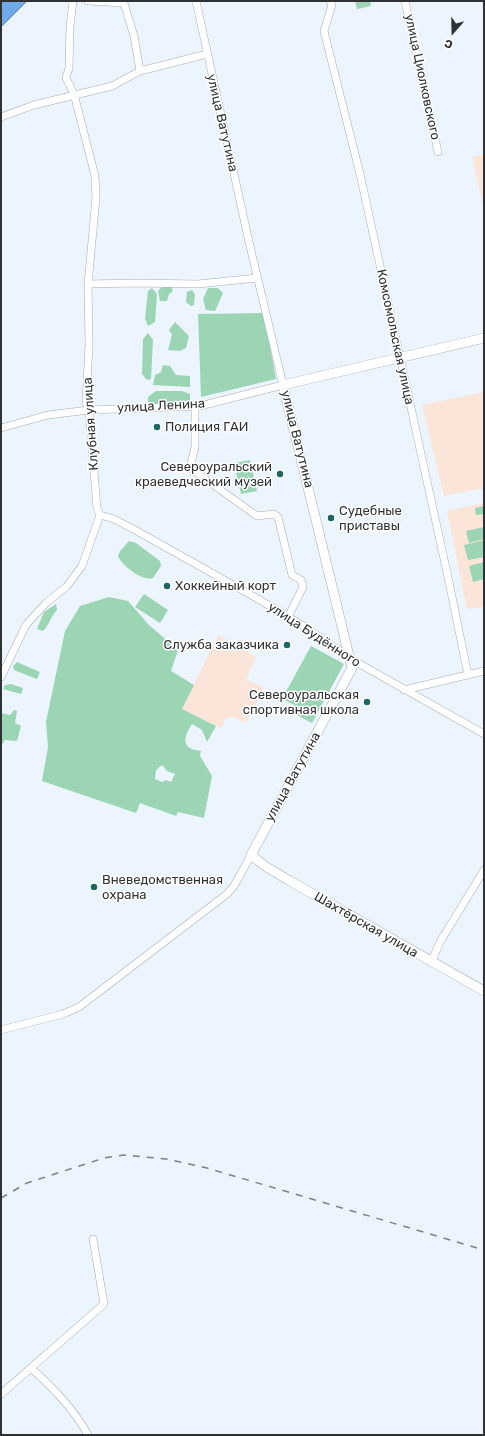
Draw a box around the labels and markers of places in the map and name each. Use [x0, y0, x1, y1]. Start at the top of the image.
place label: Полиция ГАИ [165, 419, 248, 435]
marker: Полиция ГАИ [152, 422, 162, 432]
place label: Североуральский краеведческий музей [135, 459, 272, 490]
marker: Североуральский краеведческий музей [275, 469, 285, 479]
place label: Судебные приставы [339, 503, 402, 534]
marker: Судебные приставы [326, 513, 336, 523]
place label: Хоккейный корт [175, 578, 276, 594]
marker: Хоккейный корт [162, 581, 172, 591]
place label: Служба заказчика [164, 637, 279, 653]
marker: Служба заказчика [282, 640, 292, 650]
place label: Североуральская спортивная школа [243, 687, 359, 718]
marker: Североуральская спортивная школа [362, 697, 372, 707]
place label: Вневедомственная охрана [102, 872, 223, 903]
marker: Вневедомственная охрана [89, 882, 99, 892]

